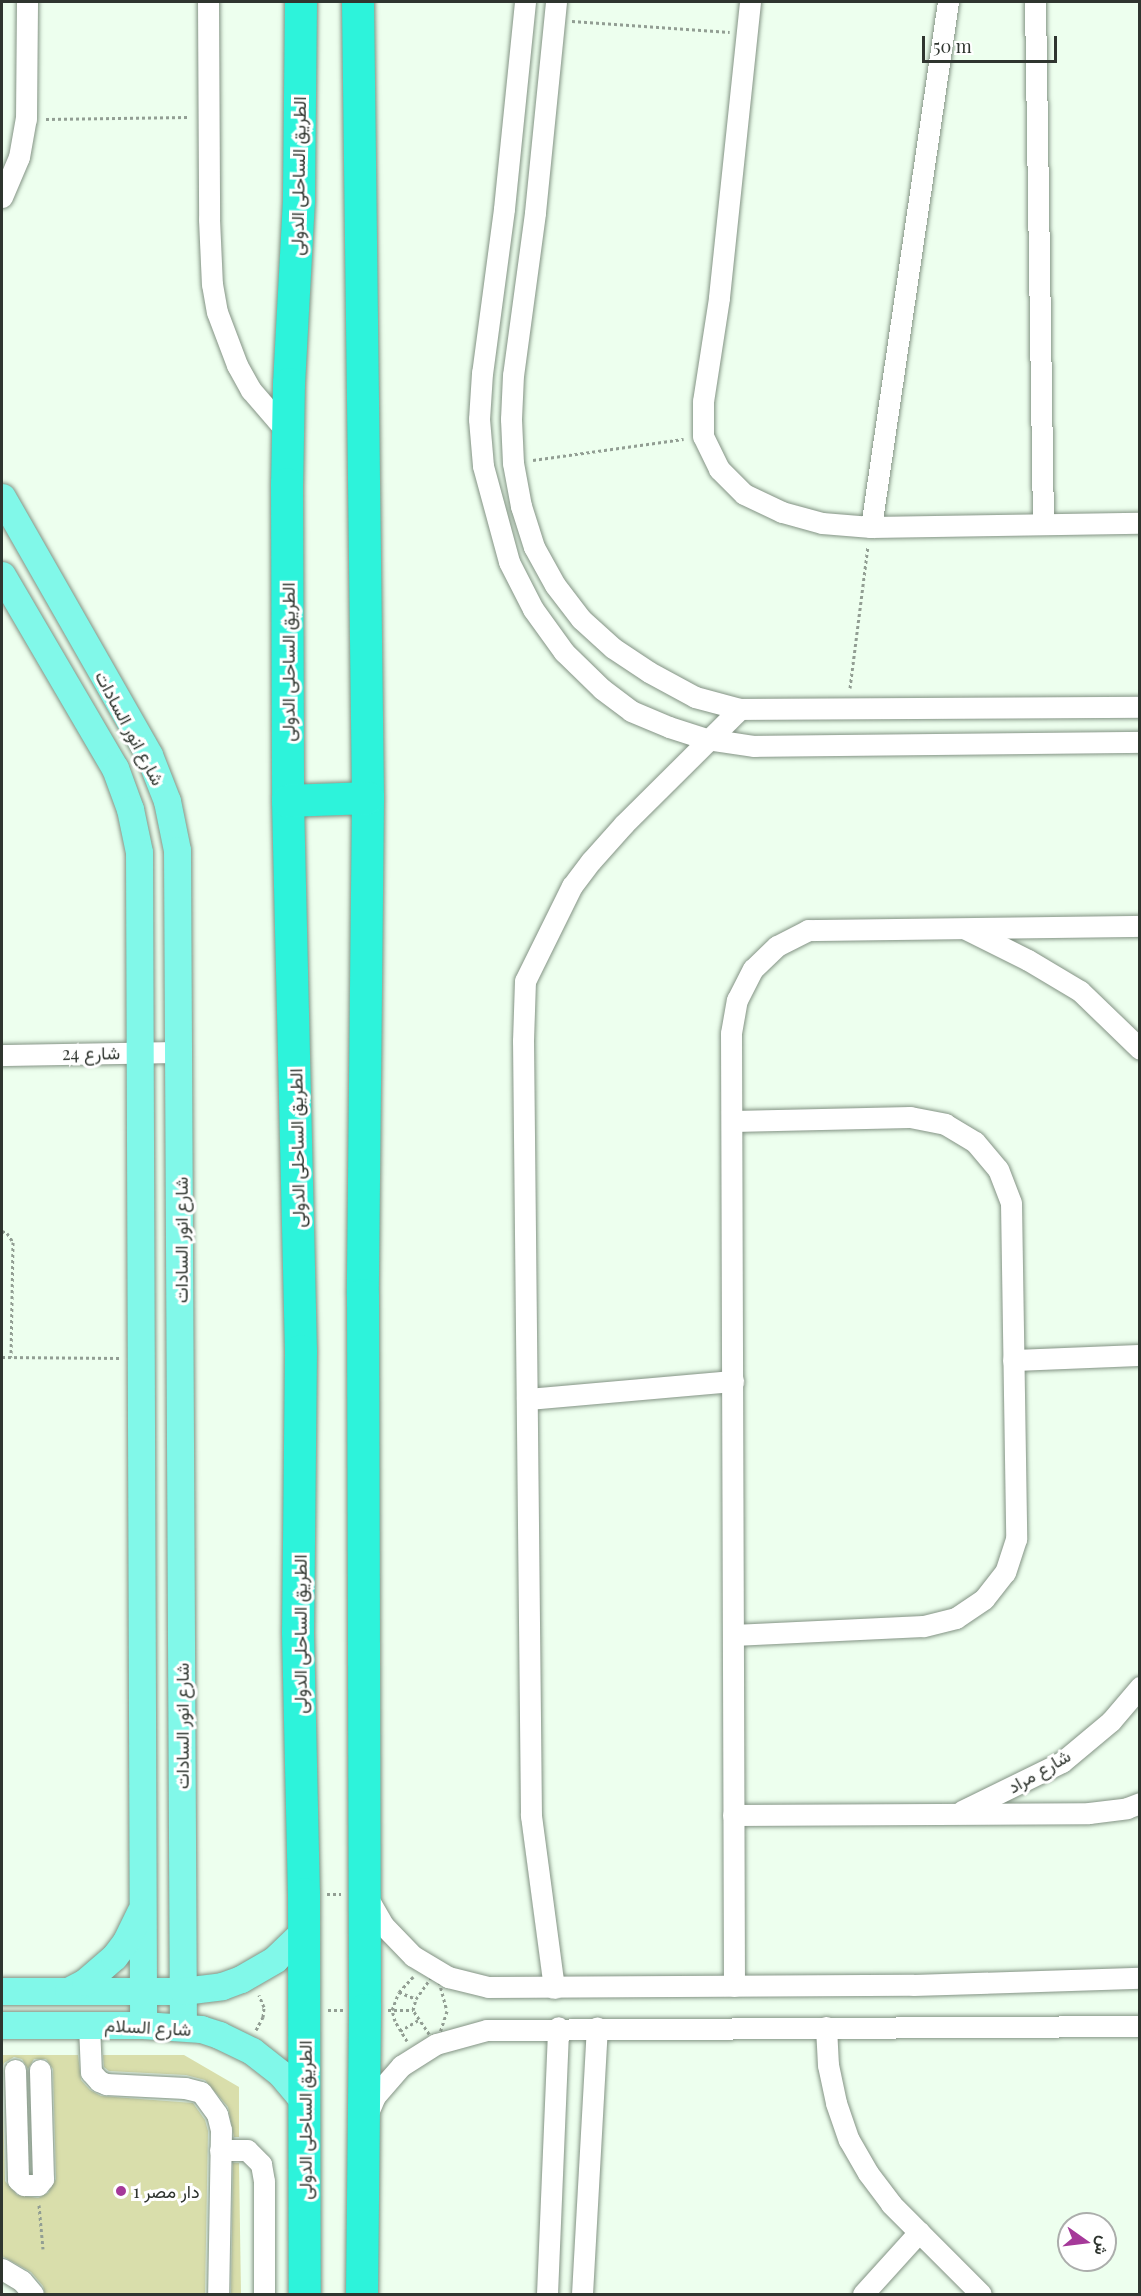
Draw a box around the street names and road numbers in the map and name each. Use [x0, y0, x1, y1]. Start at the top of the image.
street label: الطريق الساحلى الدولى [286, 96, 310, 256]
street label: الطريق الساحلى الدولى [277, 582, 299, 742]
street label: شارع انور السادات [91, 667, 169, 789]
street label: شارع 24 [62, 1042, 120, 1064]
street label: الطريق الساحلى الدولى [285, 1068, 309, 1228]
street label: شارع انور السادات [170, 1177, 192, 1303]
street label: الطريق الساحلى الدولى [289, 1554, 311, 1714]
street label: شارع انور السادات [171, 1663, 193, 1789]
street label: شارع مراد [1004, 1744, 1074, 1798]
street label: شارع السلام [104, 2014, 192, 2040]
street label: الطريق الساحلى الدولى [294, 2040, 316, 2200]

